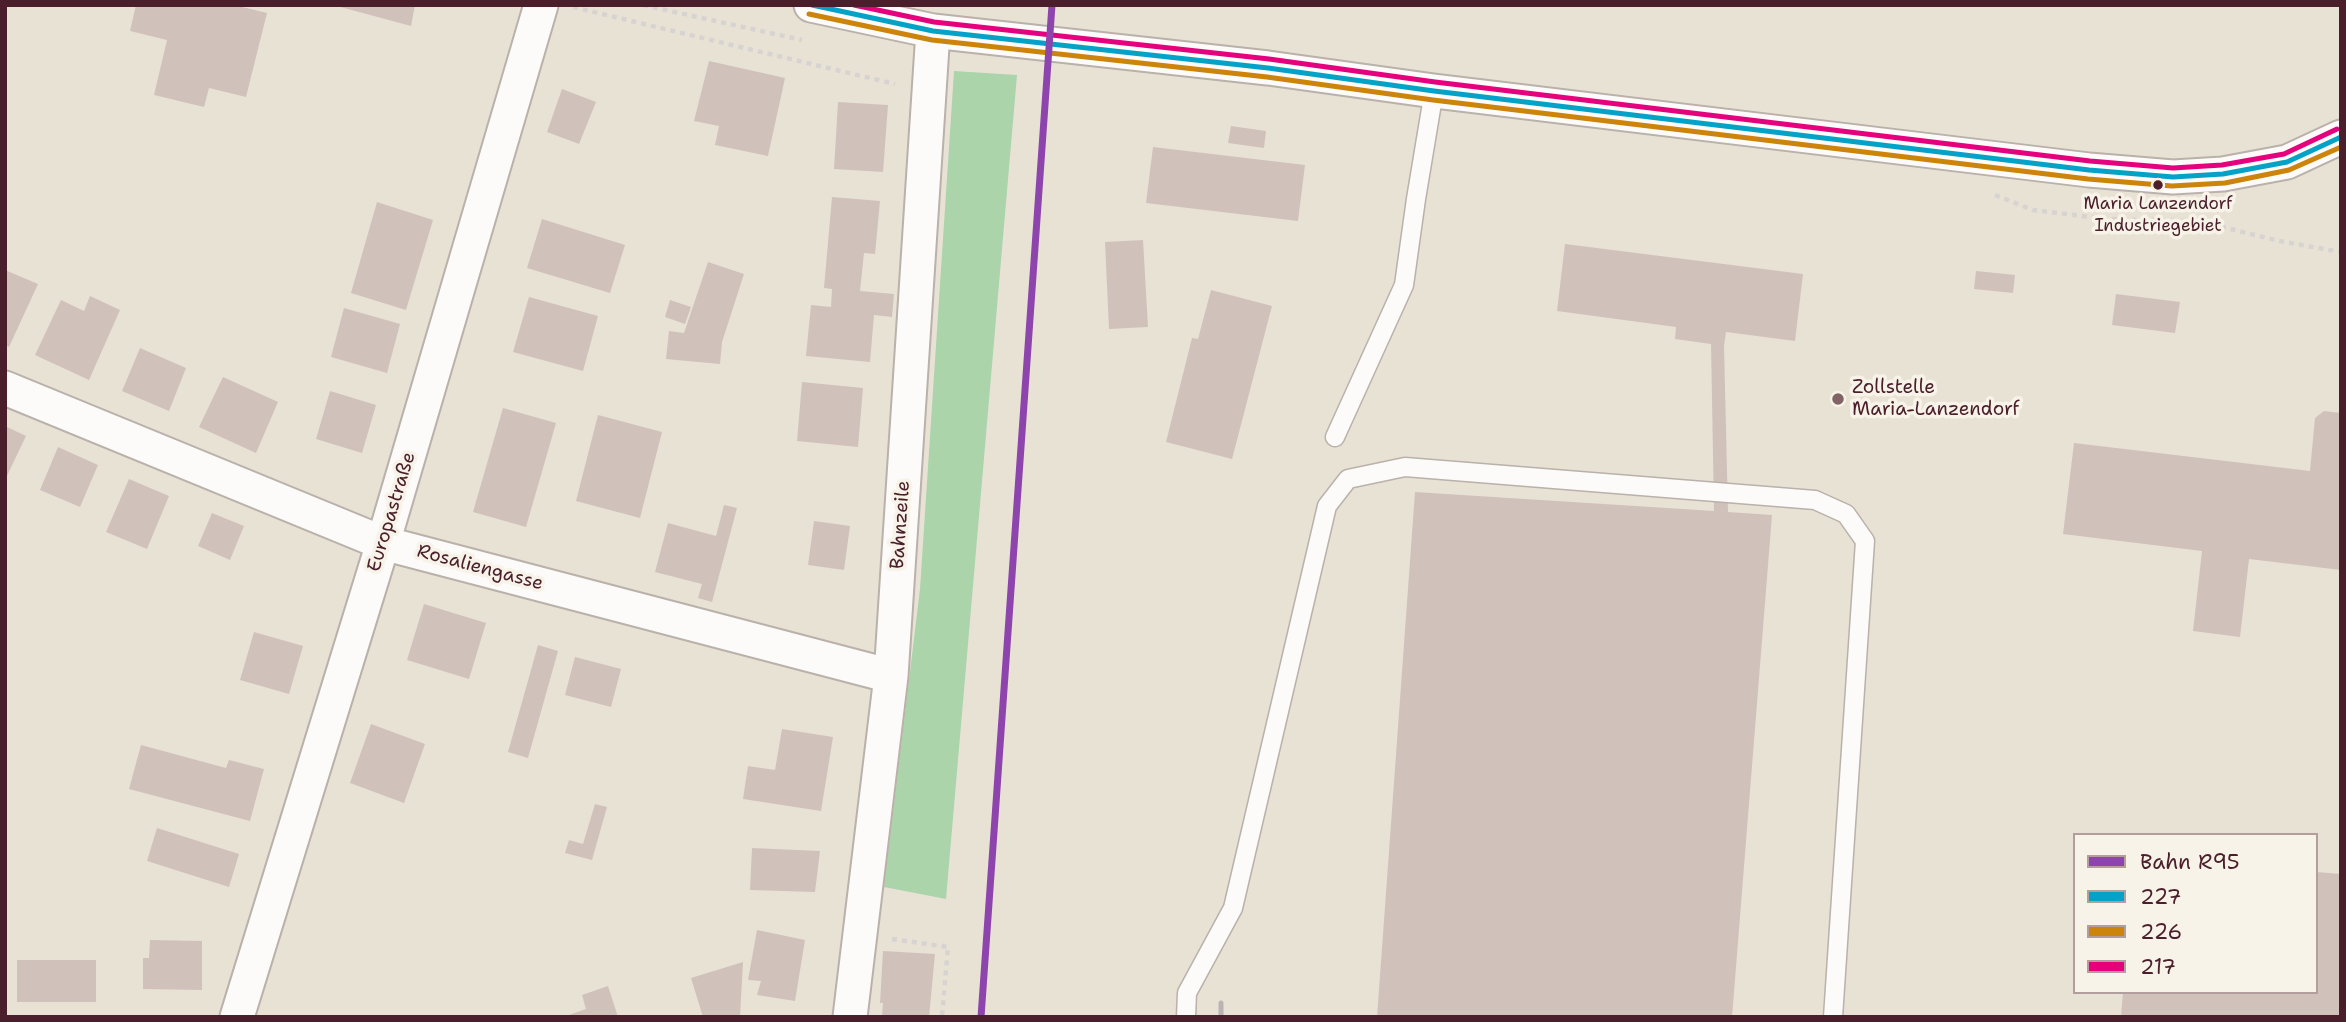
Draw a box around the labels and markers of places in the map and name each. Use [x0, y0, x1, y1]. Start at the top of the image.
marker: Maria Lanzendorf Industriegebiet [2151, 178, 2165, 192]
place label: Maria Lanzendorf Industriegebiet [2084, 195, 2232, 235]
place label: Zollstelle Maria-Lanzendorf [1852, 377, 2019, 421]
marker: Zollstelle Maria-Lanzendorf [1830, 391, 1846, 407]

